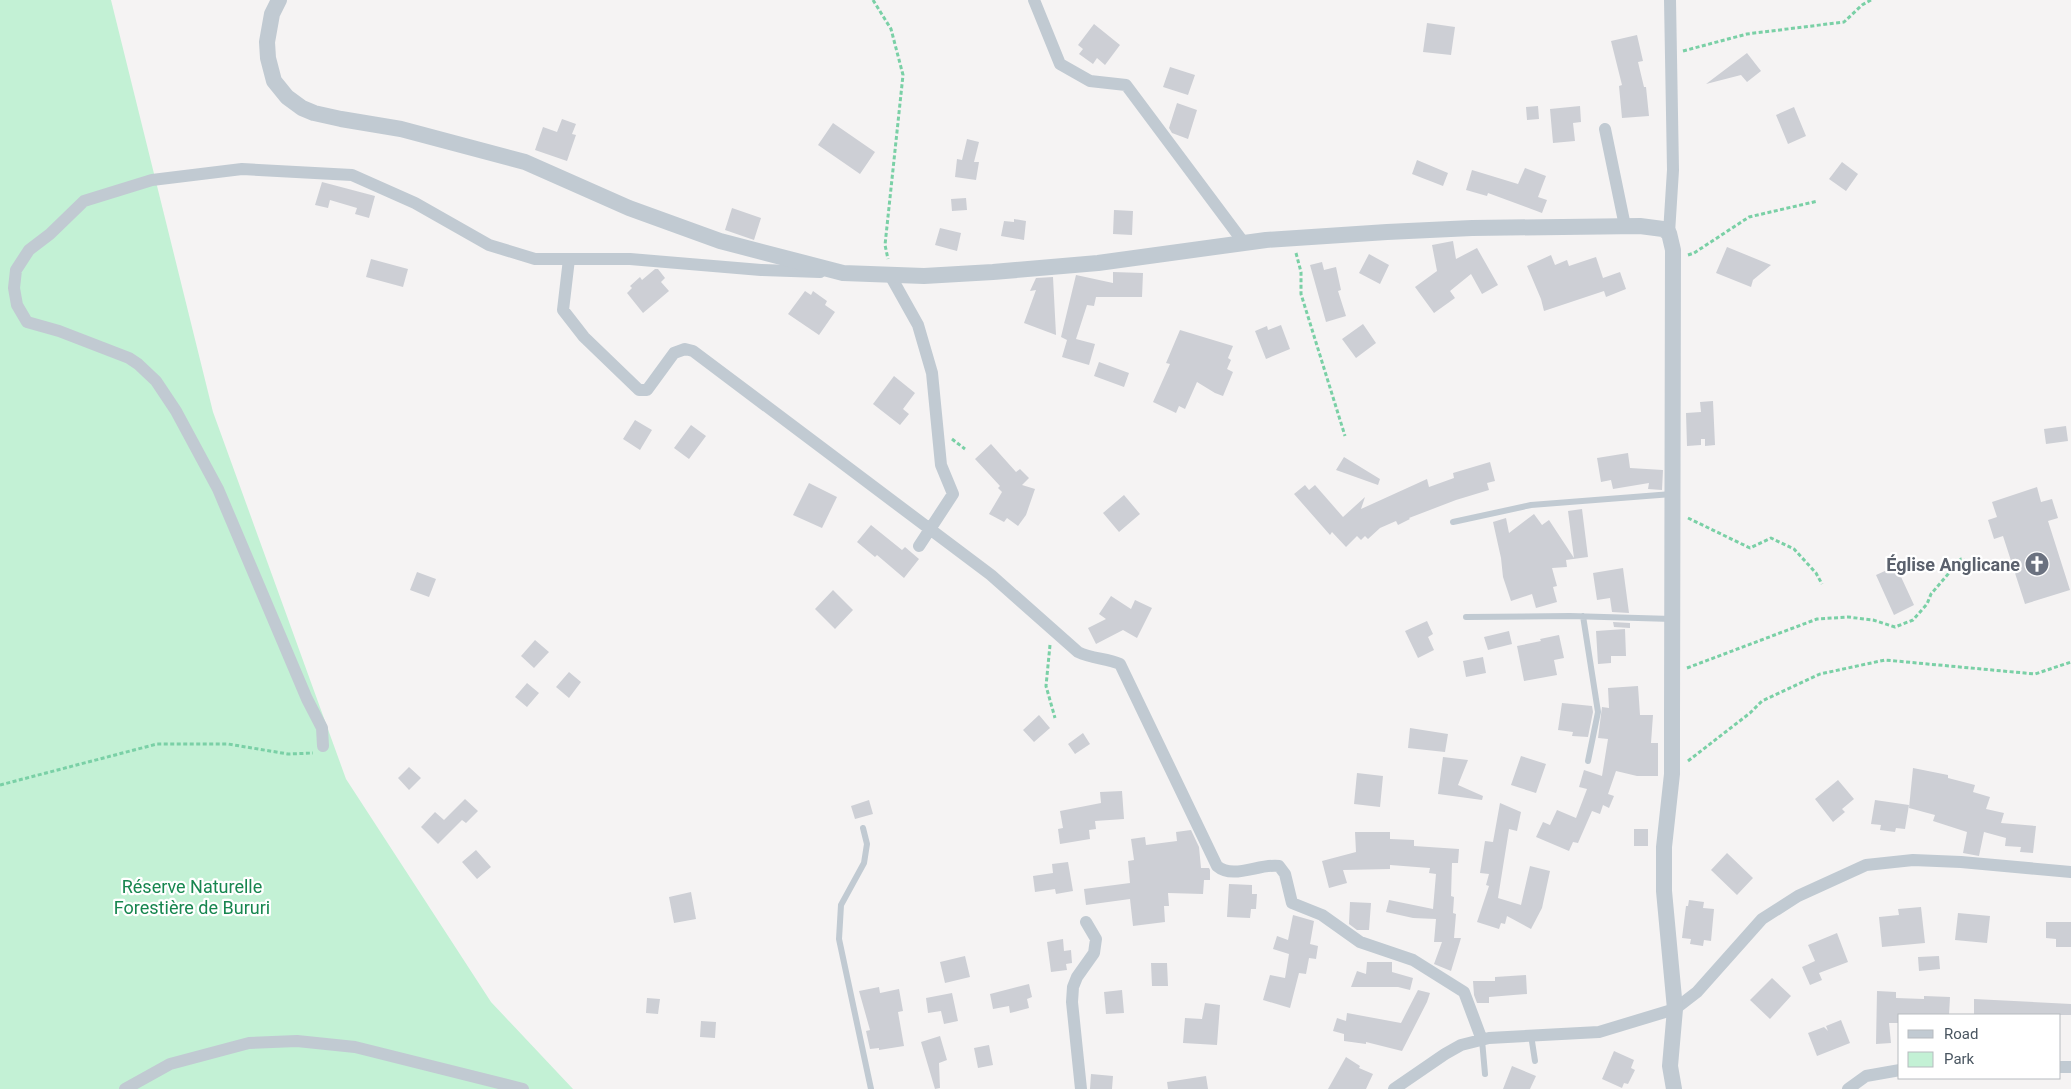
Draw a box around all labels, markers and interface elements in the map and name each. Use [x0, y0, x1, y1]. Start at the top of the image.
church icon: Église Anglicane [2024, 551, 2050, 577]
place label: Église Anglicane [1886, 554, 2020, 575]
park label: Réserve Naturelle Forestière de Bururi [114, 876, 270, 918]
legend [1898, 1014, 2061, 1079]
text: Road [1944, 1025, 1978, 1043]
text: Park [1944, 1050, 1975, 1068]

